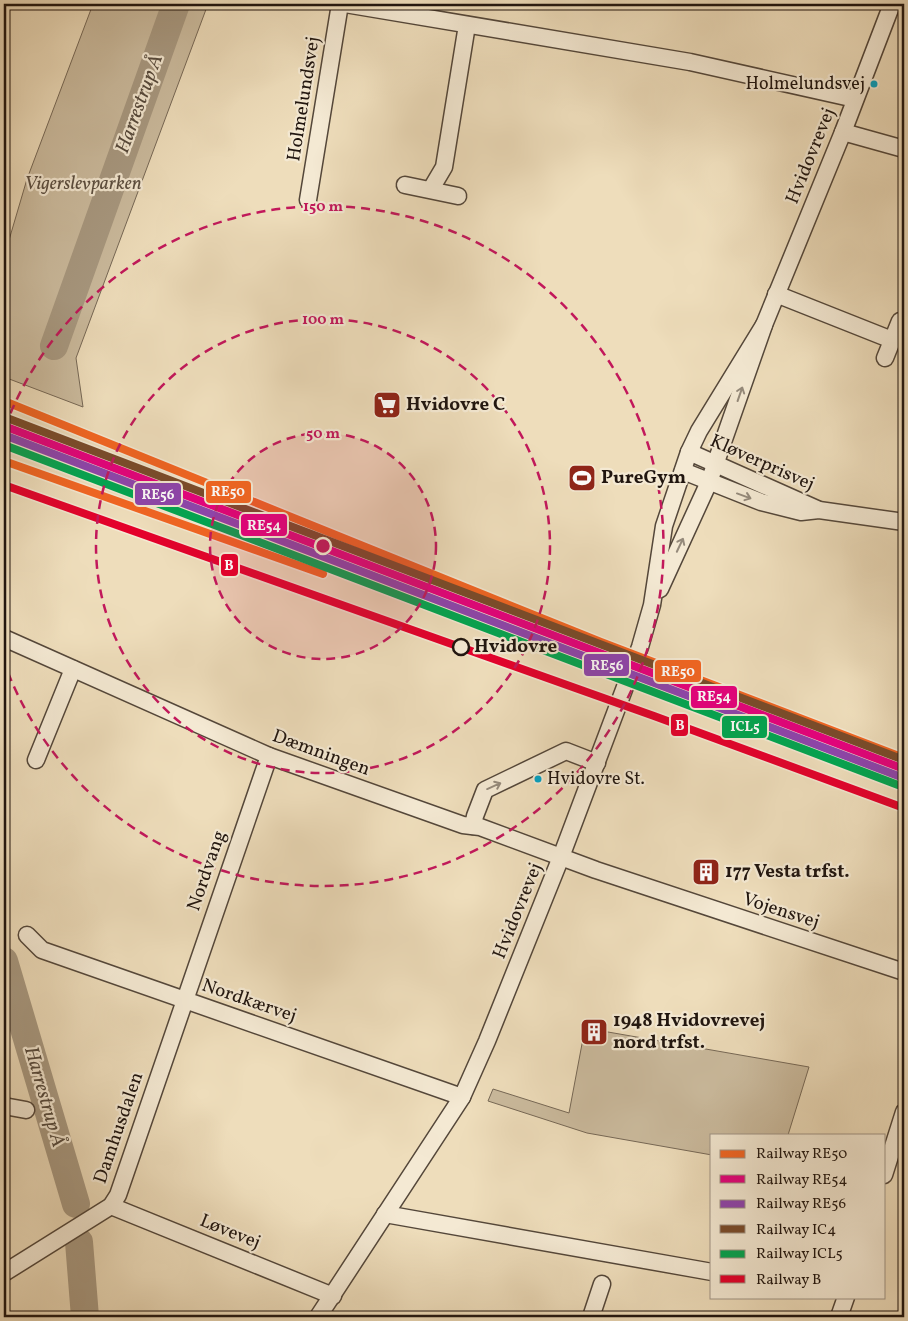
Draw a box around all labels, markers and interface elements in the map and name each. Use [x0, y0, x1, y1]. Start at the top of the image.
street label: Holmelundsvej [281, 35, 327, 163]
water label: Harrestrup Å [109, 50, 171, 158]
place label: Holmelundsvej [745, 72, 865, 97]
marker: Holmelundsvej [869, 79, 879, 89]
street label: Hvidovrevej [780, 104, 842, 208]
park label: Vigerslevparken [25, 171, 142, 197]
text: 150 m [303, 197, 343, 218]
text: 100 m [302, 310, 345, 331]
one-way arrow [736, 387, 745, 403]
supermarket icon: Hvidovre C [372, 390, 402, 420]
place label: Hvidovre C [406, 392, 505, 418]
text: 50 m [306, 424, 340, 445]
street label: Kløverprisvej [706, 428, 818, 498]
sports icon: PureGym [567, 463, 597, 493]
place label: PureGym [601, 465, 686, 491]
line badge: RE50 [205, 480, 252, 504]
line badge: RE56 [134, 482, 182, 506]
text: RE50 [211, 483, 245, 502]
text: RE56 [142, 486, 175, 505]
one-way arrow [736, 492, 751, 501]
line badge: RE54 [240, 513, 288, 537]
text: RE54 [247, 517, 281, 536]
centre of rings [314, 537, 332, 555]
one-way arrow [676, 538, 686, 553]
line badge: B [220, 553, 239, 577]
text: B [224, 557, 234, 576]
place label: Hvidovre [474, 634, 558, 660]
marker: Hvidovre [452, 638, 470, 656]
line badge: RE56 [583, 653, 630, 677]
text: RE56 [591, 657, 624, 676]
line badge: RE50 [654, 659, 702, 683]
text: RE50 [661, 663, 695, 682]
line badge: RE54 [690, 685, 738, 709]
text: RE54 [697, 688, 731, 707]
line badge: B [670, 713, 689, 737]
line badge: ICL5 [721, 715, 768, 739]
text: B [675, 717, 685, 736]
text: ICL5 [730, 718, 760, 737]
street label: Dæmningen [268, 723, 374, 783]
place label: Hvidovre St. [547, 767, 645, 792]
marker: Hvidovre St. [533, 774, 543, 784]
one-way arrow [486, 780, 501, 790]
street label: Nordvang [181, 827, 233, 915]
building icon: 177 Vesta trfst. [691, 857, 721, 887]
street label: Hvidovrevej [487, 859, 549, 963]
place label: 177 Vesta trfst. [725, 859, 850, 885]
street label: Vojensvej [739, 886, 823, 936]
street label: Nordkærvej [198, 973, 300, 1029]
place label: 1948 Hvidovrevej nord trfst. [613, 1008, 765, 1056]
building icon: 1948 Hvidovrevej nord trfst. [579, 1017, 609, 1047]
water label: Harrestrup Å [16, 1043, 72, 1151]
street label: Damhusdalen [88, 1069, 150, 1187]
legend [710, 1134, 886, 1298]
text: Railway RE50 [756, 1144, 847, 1165]
text: Railway RE54 [756, 1170, 848, 1191]
text: Railway RE56 [756, 1194, 846, 1215]
street label: Løvevej [196, 1208, 264, 1256]
text: Railway IC4 [756, 1220, 836, 1241]
text: Railway ICL5 [756, 1244, 843, 1265]
text: Railway B [756, 1270, 821, 1291]

